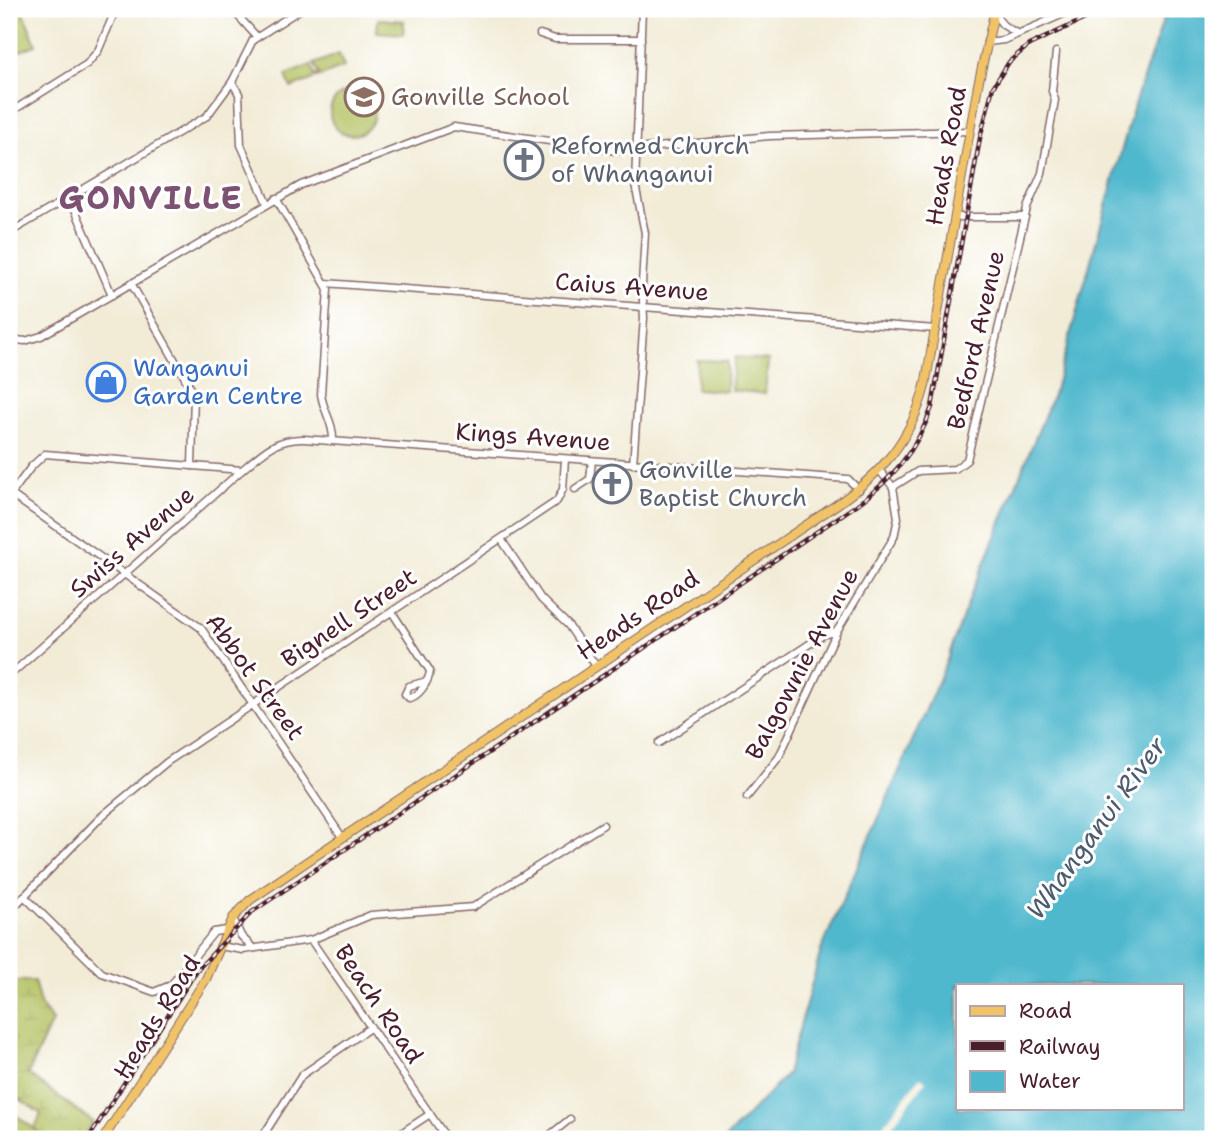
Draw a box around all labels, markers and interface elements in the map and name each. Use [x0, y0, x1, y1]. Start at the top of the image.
school or university icon: Gonville School [343, 76, 385, 118]
place label: Gonville School [391, 81, 570, 113]
street label: Heads Road [918, 84, 974, 228]
place label: Reformed Church of Whanganui [551, 130, 750, 190]
church icon: Reformed Church of Whanganui [503, 139, 545, 181]
district label: GONVILLE [59, 176, 244, 219]
street label: Bedford Avenue [940, 247, 1012, 433]
street label: Caius Avenue [554, 266, 710, 308]
place label: Wanganui Garden Centre [133, 352, 303, 412]
shop icon: Wanganui Garden Centre [85, 361, 127, 403]
street label: Kings Avenue [454, 416, 612, 458]
place label: Gonville Baptist Church [639, 454, 807, 514]
church icon: Gonville Baptist Church [591, 463, 633, 505]
street label: Swiss Avenue [63, 479, 201, 605]
street label: Bignell Street [275, 561, 423, 675]
street label: Heads Road [571, 562, 705, 668]
street label: Balgownie Avenue [738, 563, 866, 765]
street label: Abbot Street [198, 607, 312, 747]
water label: Whanganui River [1018, 729, 1174, 926]
street label: Beach Road [327, 938, 431, 1070]
street label: Heads Road [106, 949, 208, 1085]
legend [956, 984, 1184, 1110]
text: Road [1019, 997, 1072, 1025]
text: Railway [1019, 1033, 1101, 1061]
text: Water [1019, 1067, 1081, 1095]

